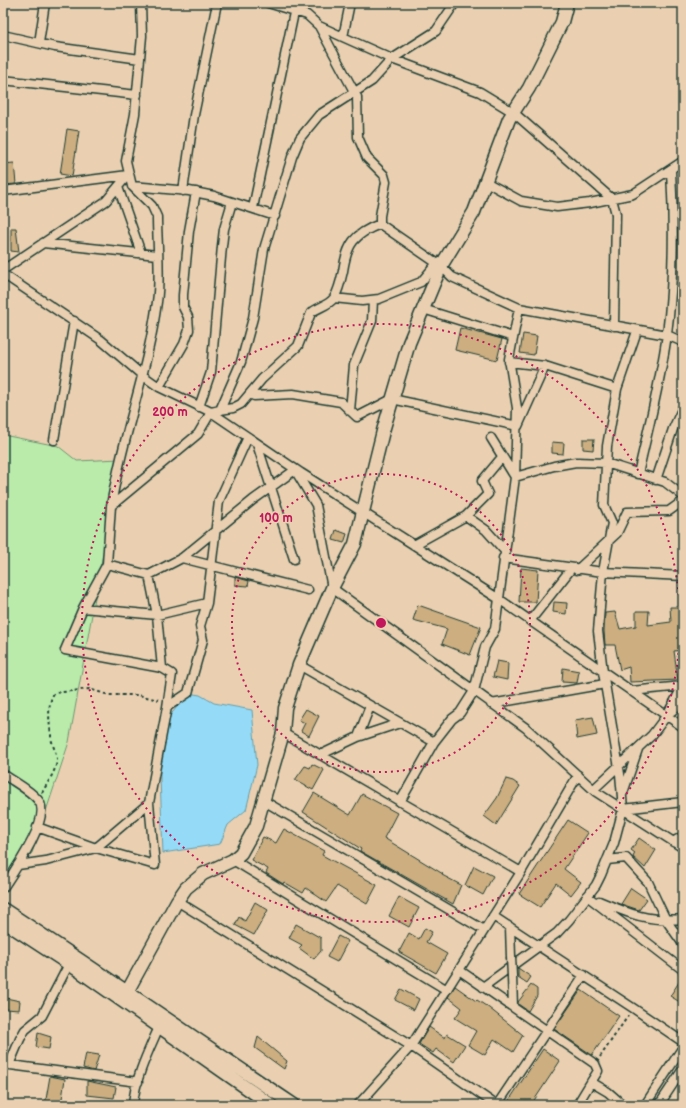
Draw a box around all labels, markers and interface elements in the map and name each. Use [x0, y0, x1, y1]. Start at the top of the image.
text: 200 m [152, 405, 188, 420]
text: 100 m [259, 511, 293, 526]
centre of rings [374, 616, 388, 630]

